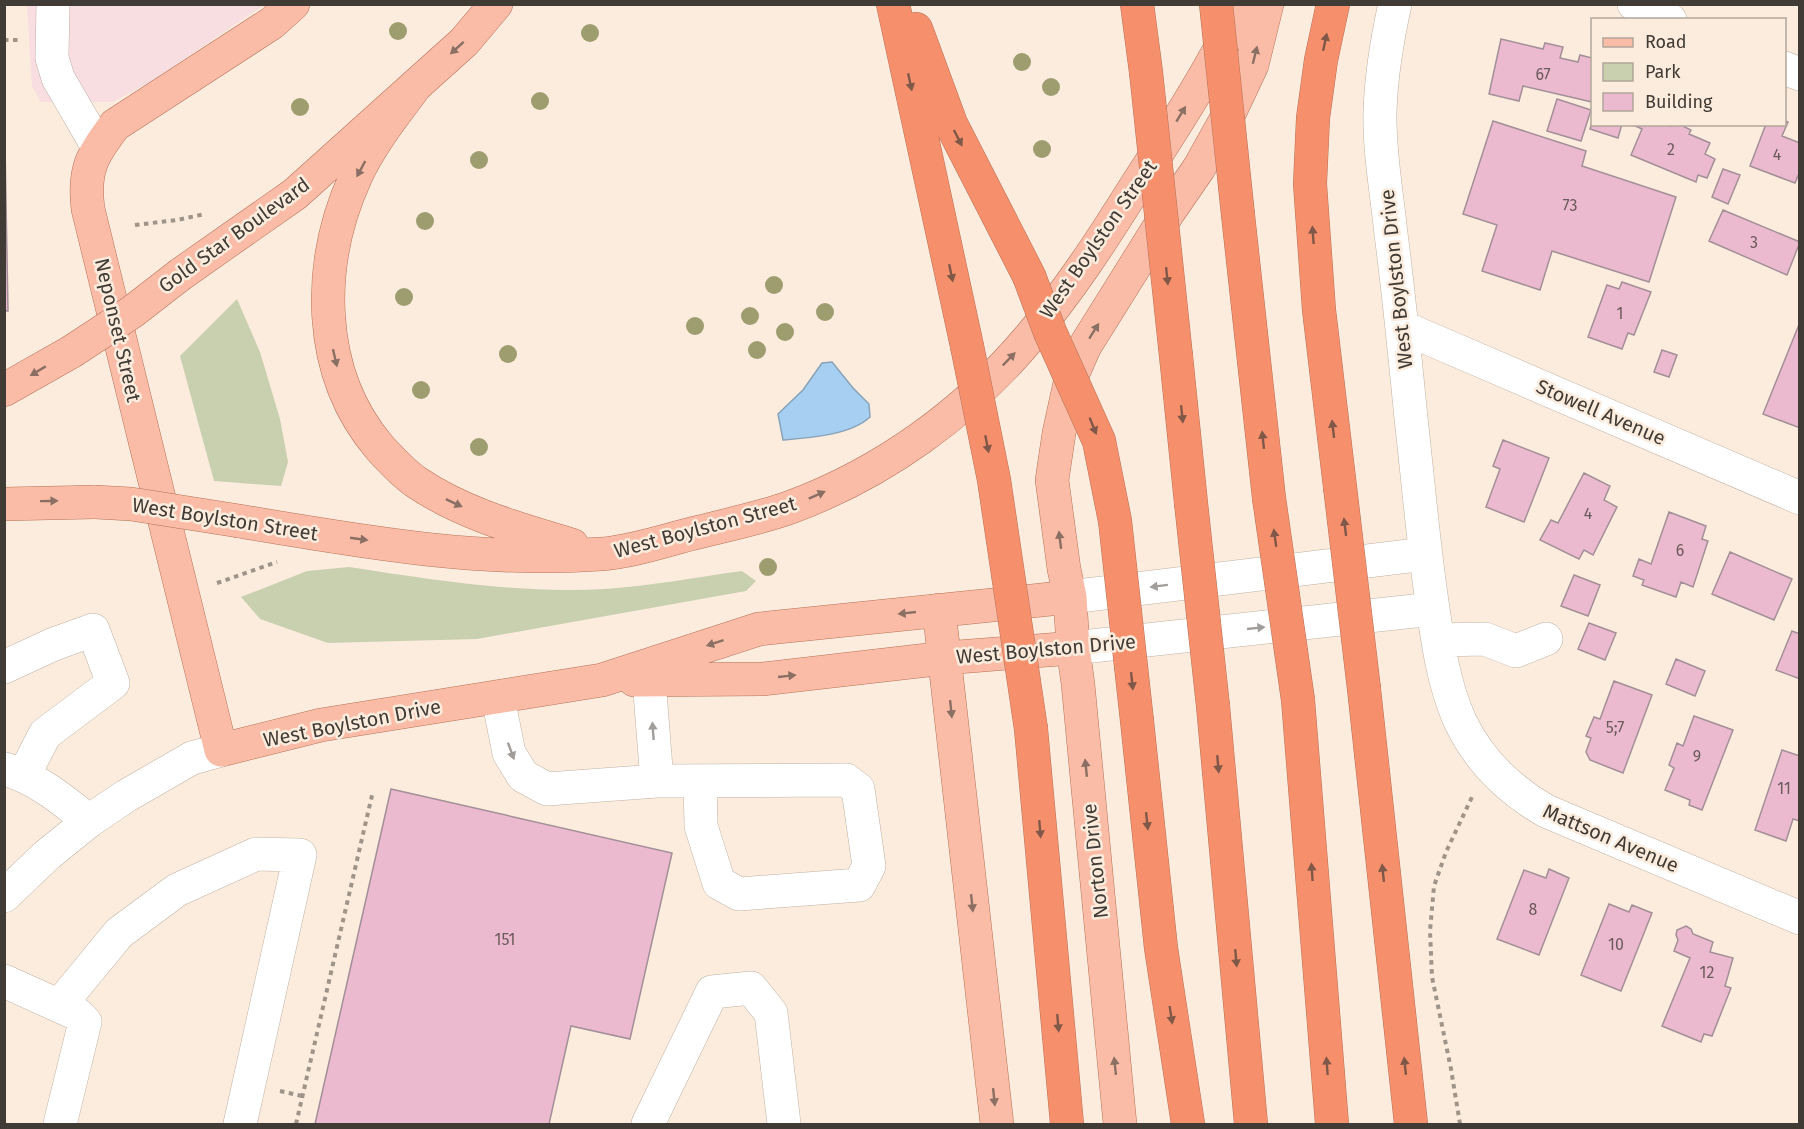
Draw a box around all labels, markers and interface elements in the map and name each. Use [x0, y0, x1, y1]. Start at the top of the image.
legend [1591, 18, 1786, 126]
text: Road [1645, 31, 1687, 53]
one-way arrow [1321, 32, 1330, 51]
one-way arrow [450, 41, 465, 54]
one-way arrow [1250, 45, 1260, 64]
text: Park [1645, 61, 1681, 83]
house number: 67 [1535, 65, 1551, 84]
one-way arrow [906, 73, 915, 92]
text: Building [1645, 91, 1713, 113]
one-way arrow [1176, 106, 1187, 123]
one-way arrow [953, 129, 962, 146]
house number: 2 [1667, 140, 1675, 159]
house number: 4 [1773, 145, 1782, 164]
street label: West Boylston Street [1034, 155, 1162, 323]
one-way arrow [356, 160, 366, 177]
street label: Gold Star Boulevard [154, 172, 314, 298]
street label: West Boylston Drive [1375, 188, 1417, 370]
house number: 73 [1563, 196, 1577, 215]
one-way arrow [1308, 226, 1318, 245]
house number: 3 [1750, 233, 1758, 252]
street label: Neponset Street [90, 256, 146, 405]
one-way arrow [947, 264, 956, 283]
one-way arrow [1162, 267, 1172, 286]
house number: 1 [1617, 304, 1623, 323]
one-way arrow [1088, 323, 1099, 340]
one-way arrow [330, 349, 340, 367]
one-way arrow [1001, 353, 1015, 367]
one-way arrow [30, 365, 46, 376]
street label: Stowell Avenue [1533, 374, 1669, 450]
one-way arrow [1177, 404, 1187, 423]
one-way arrow [1088, 418, 1098, 436]
one-way arrow [1328, 420, 1337, 439]
one-way arrow [1258, 430, 1268, 449]
one-way arrow [983, 435, 992, 454]
street label: West Boylston Street [611, 491, 800, 563]
one-way arrow [809, 491, 826, 500]
street label: West Boylston Street [130, 492, 320, 546]
one-way arrow [40, 497, 59, 506]
one-way arrow [445, 498, 463, 508]
house number: 4 [1584, 504, 1593, 523]
one-way arrow [1340, 517, 1349, 536]
one-way arrow [1271, 529, 1280, 548]
one-way arrow [1055, 530, 1065, 549]
one-way arrow [349, 535, 368, 544]
house number: 6 [1676, 541, 1684, 560]
one-way arrow [1149, 582, 1168, 591]
one-way arrow [898, 608, 917, 618]
one-way arrow [1247, 623, 1266, 633]
street label: West Boylston Drive [955, 629, 1137, 669]
one-way arrow [706, 639, 724, 648]
one-way arrow [777, 671, 796, 681]
one-way arrow [1127, 671, 1137, 690]
street label: West Boylston Drive [261, 694, 443, 752]
one-way arrow [946, 700, 955, 719]
house number: 5;7 [1606, 718, 1624, 737]
one-way arrow [648, 721, 658, 740]
one-way arrow [506, 742, 516, 760]
house number: 9 [1693, 747, 1701, 766]
one-way arrow [1213, 754, 1223, 773]
one-way arrow [1081, 758, 1091, 777]
house number: 11 [1777, 779, 1791, 798]
street label: Mattson Avenue [1539, 799, 1683, 877]
street label: Norton Drive [1077, 802, 1113, 920]
one-way arrow [1142, 812, 1152, 831]
one-way arrow [1035, 819, 1045, 838]
one-way arrow [1307, 862, 1317, 881]
one-way arrow [1379, 863, 1388, 882]
one-way arrow [967, 894, 977, 913]
house number: 8 [1529, 900, 1538, 919]
house number: 151 [494, 930, 516, 949]
house number: 10 [1608, 935, 1624, 954]
one-way arrow [1231, 949, 1241, 968]
house number: 12 [1700, 963, 1714, 982]
one-way arrow [1167, 1005, 1176, 1024]
one-way arrow [1053, 1013, 1063, 1032]
one-way arrow [1110, 1057, 1120, 1076]
one-way arrow [1322, 1057, 1332, 1076]
one-way arrow [1400, 1057, 1410, 1076]
one-way arrow [989, 1087, 999, 1106]

